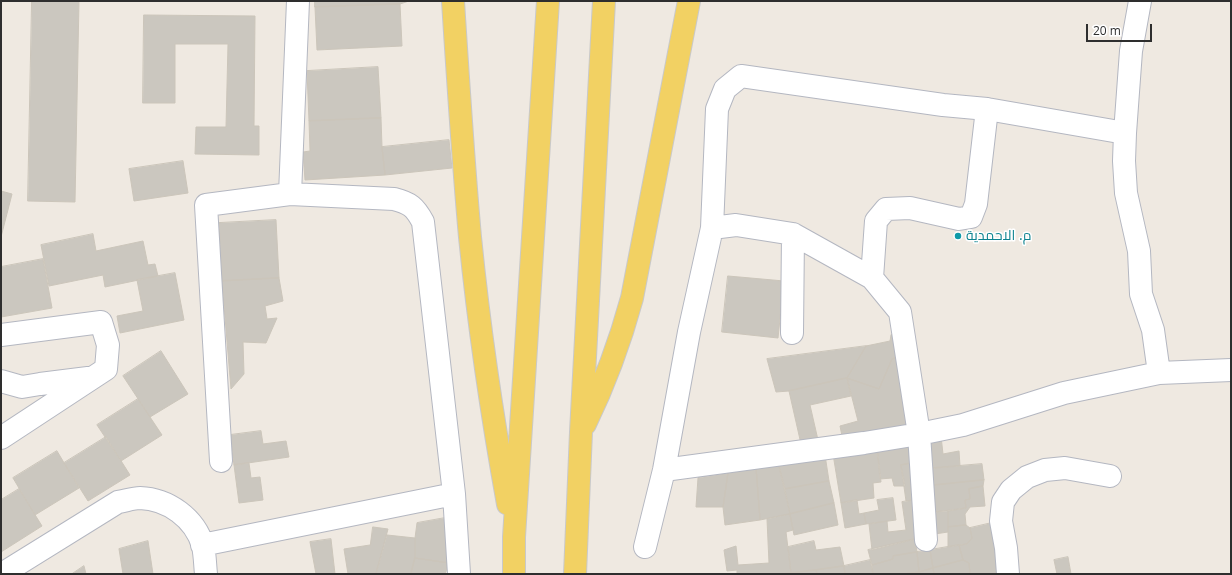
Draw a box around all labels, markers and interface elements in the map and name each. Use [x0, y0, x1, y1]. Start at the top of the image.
scale bar [1088, 16, 1154, 42]
text: 20 m [1093, 22, 1121, 39]
place label: م. الاحمدية [966, 228, 1031, 244]
marker: م. الاحمدية [953, 231, 963, 241]

